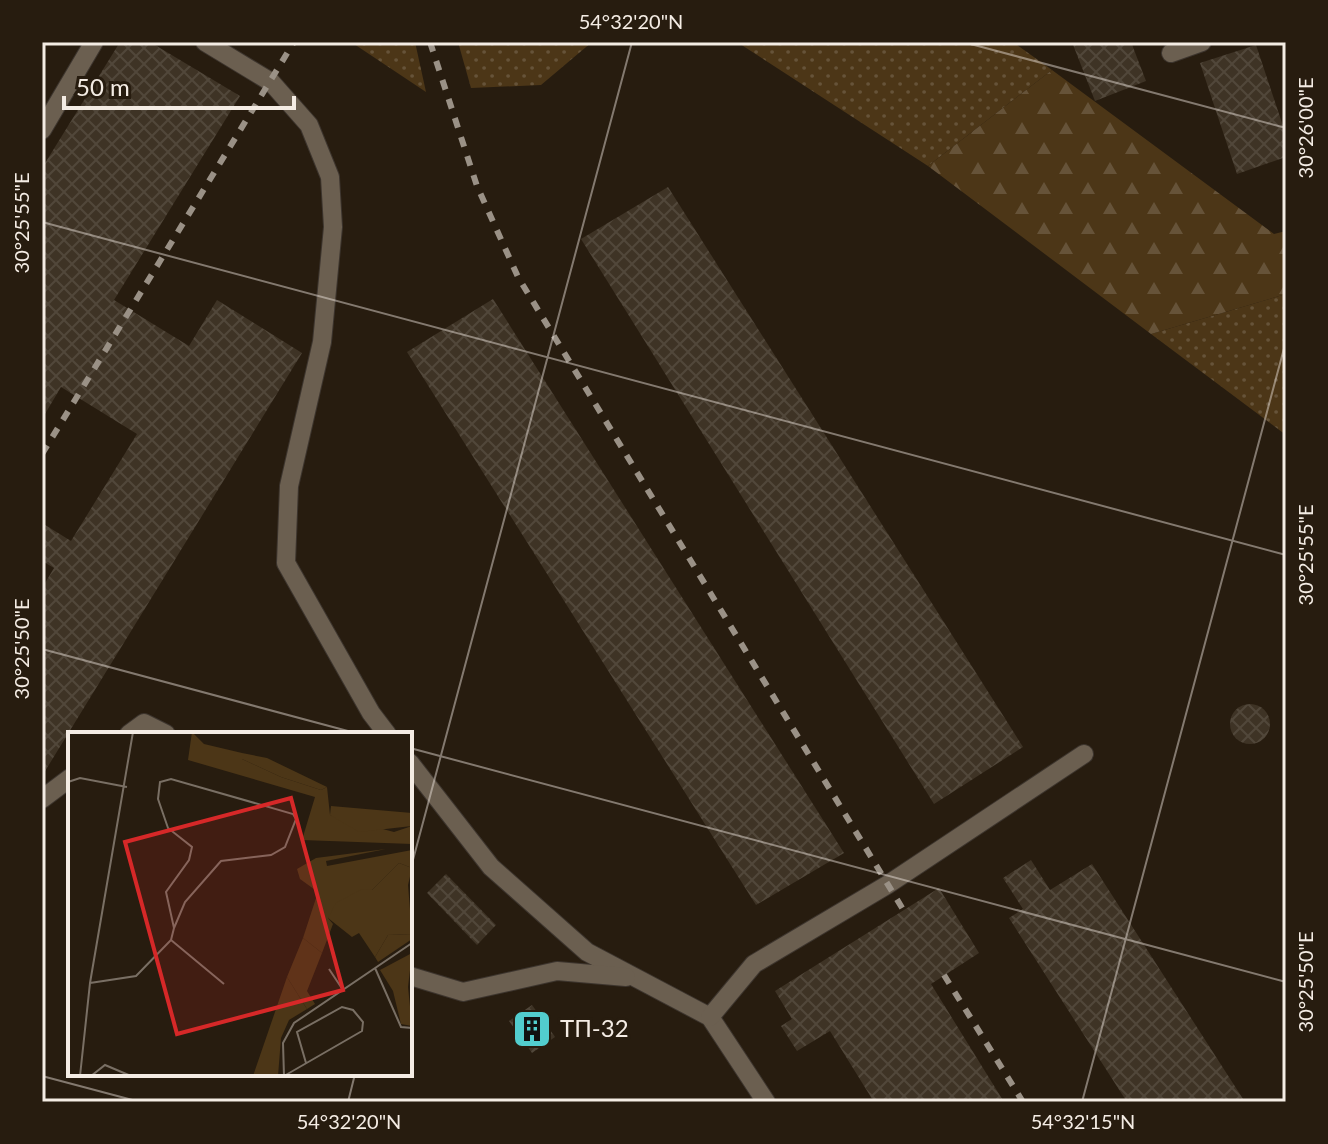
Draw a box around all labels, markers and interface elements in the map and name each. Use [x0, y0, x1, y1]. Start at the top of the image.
text: 54°32'20"N [579, 9, 683, 33]
scale bar [64, 60, 294, 110]
text: 50 m [76, 72, 130, 101]
text: 30°26'00"E [1293, 78, 1317, 178]
text: 30°25'55"E [9, 173, 33, 273]
text: 30°25'55"E [1293, 505, 1317, 605]
text: 30°25'50"E [9, 599, 33, 699]
inset map [68, 732, 412, 1076]
text: 30°25'50"E [1293, 932, 1317, 1032]
building icon: ТП-32 [511, 1008, 553, 1050]
place label: ТП-32 [560, 1013, 629, 1042]
text: 54°32'20"N [297, 1109, 401, 1133]
text: 54°32'15"N [1031, 1109, 1135, 1133]

